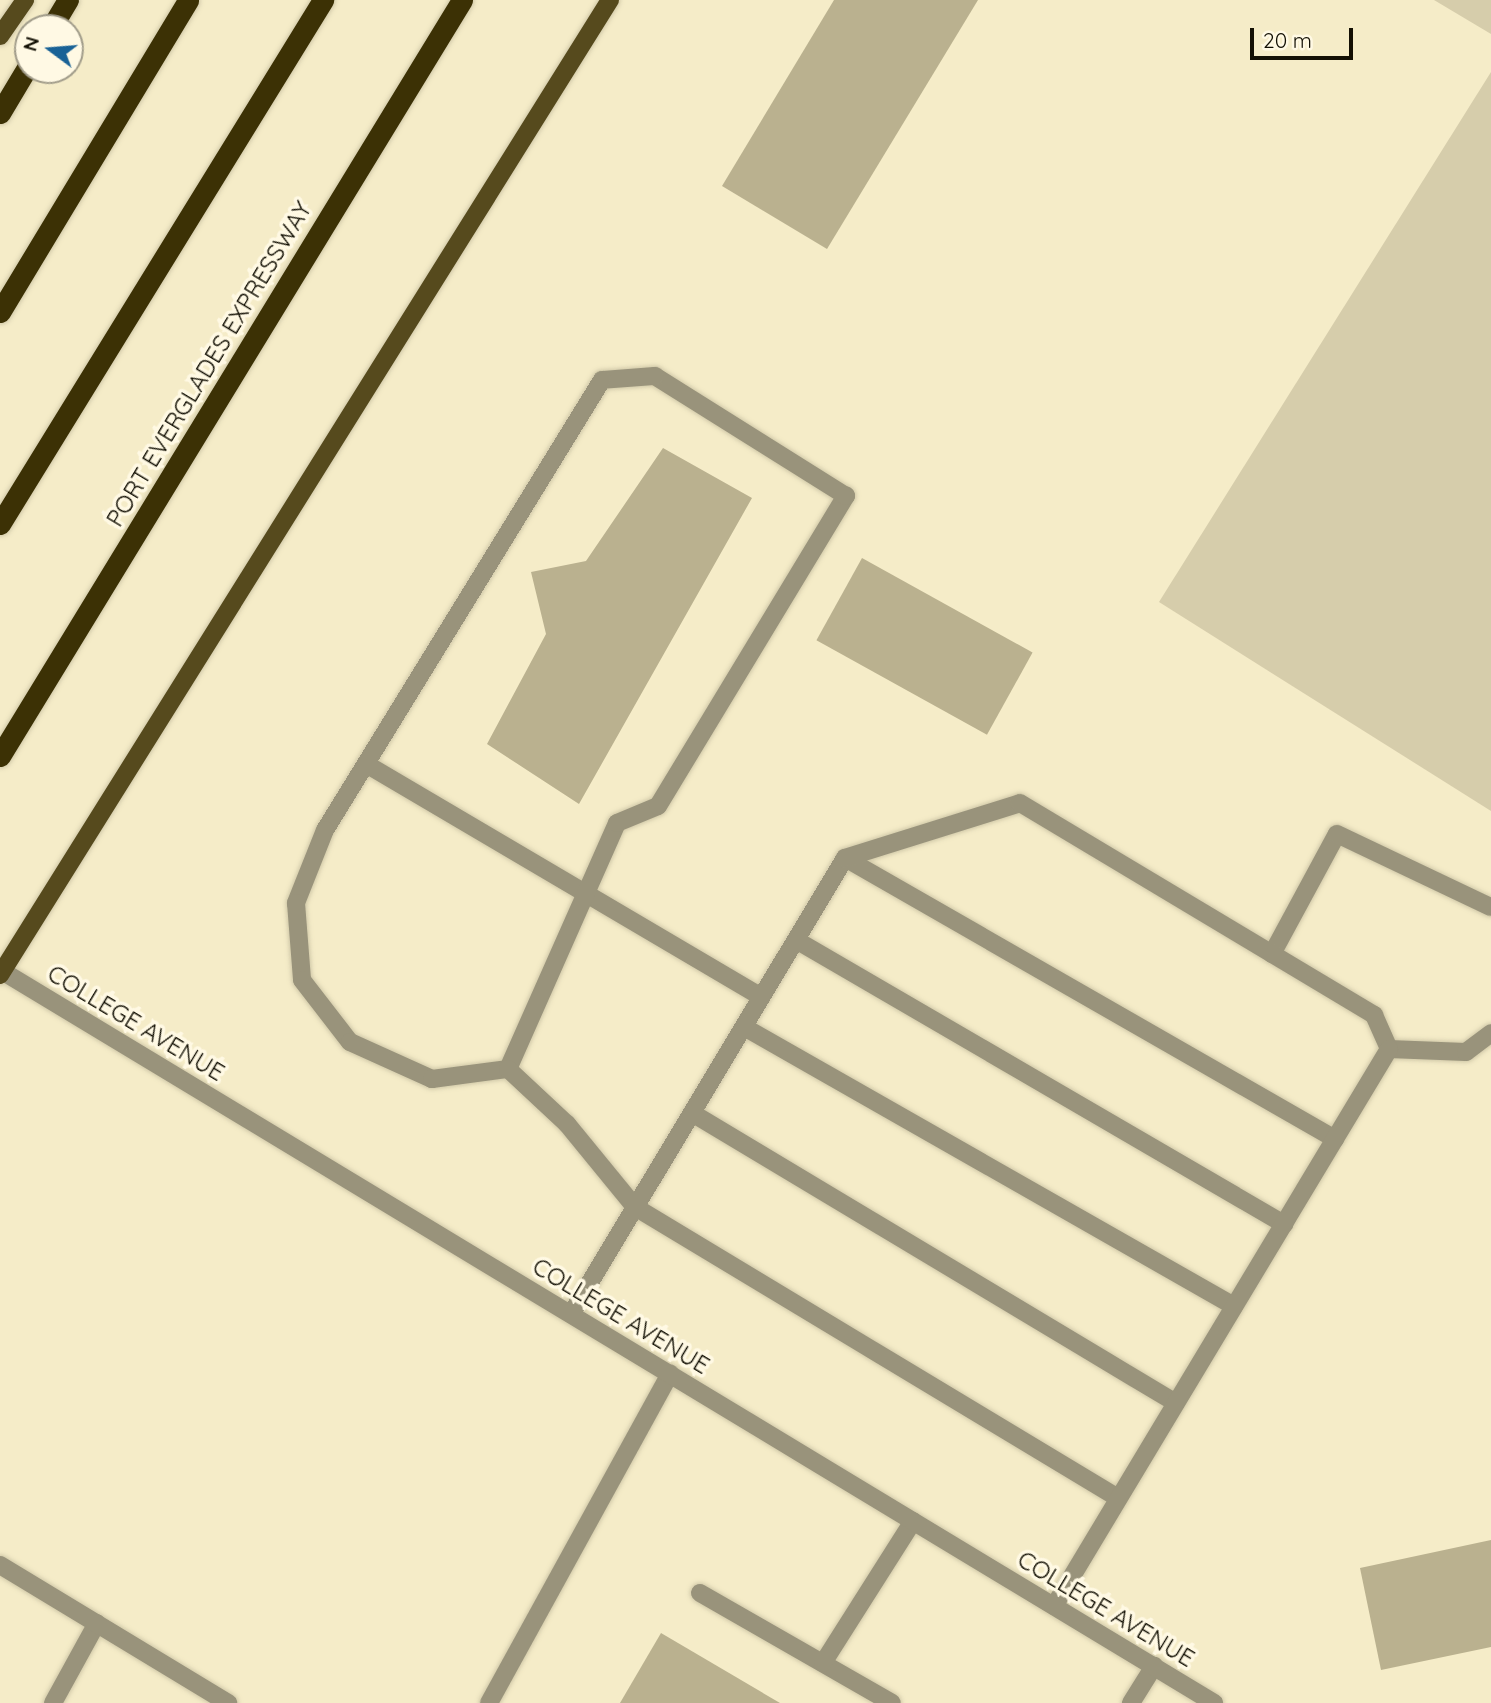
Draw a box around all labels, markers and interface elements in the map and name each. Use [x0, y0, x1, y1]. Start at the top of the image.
north arrow [14, 14, 84, 84]
scale bar [1253, 14, 1356, 58]
text: 20 m [1263, 27, 1312, 53]
text: N [17, 34, 44, 54]
street label: PORT EVERGLADES EXPRESSWAY [100, 196, 318, 532]
street label: COLLEGE AVENUE [42, 959, 230, 1087]
street label: COLLEGE AVENUE [527, 1252, 715, 1380]
street label: COLLEGE AVENUE [1012, 1545, 1200, 1673]

